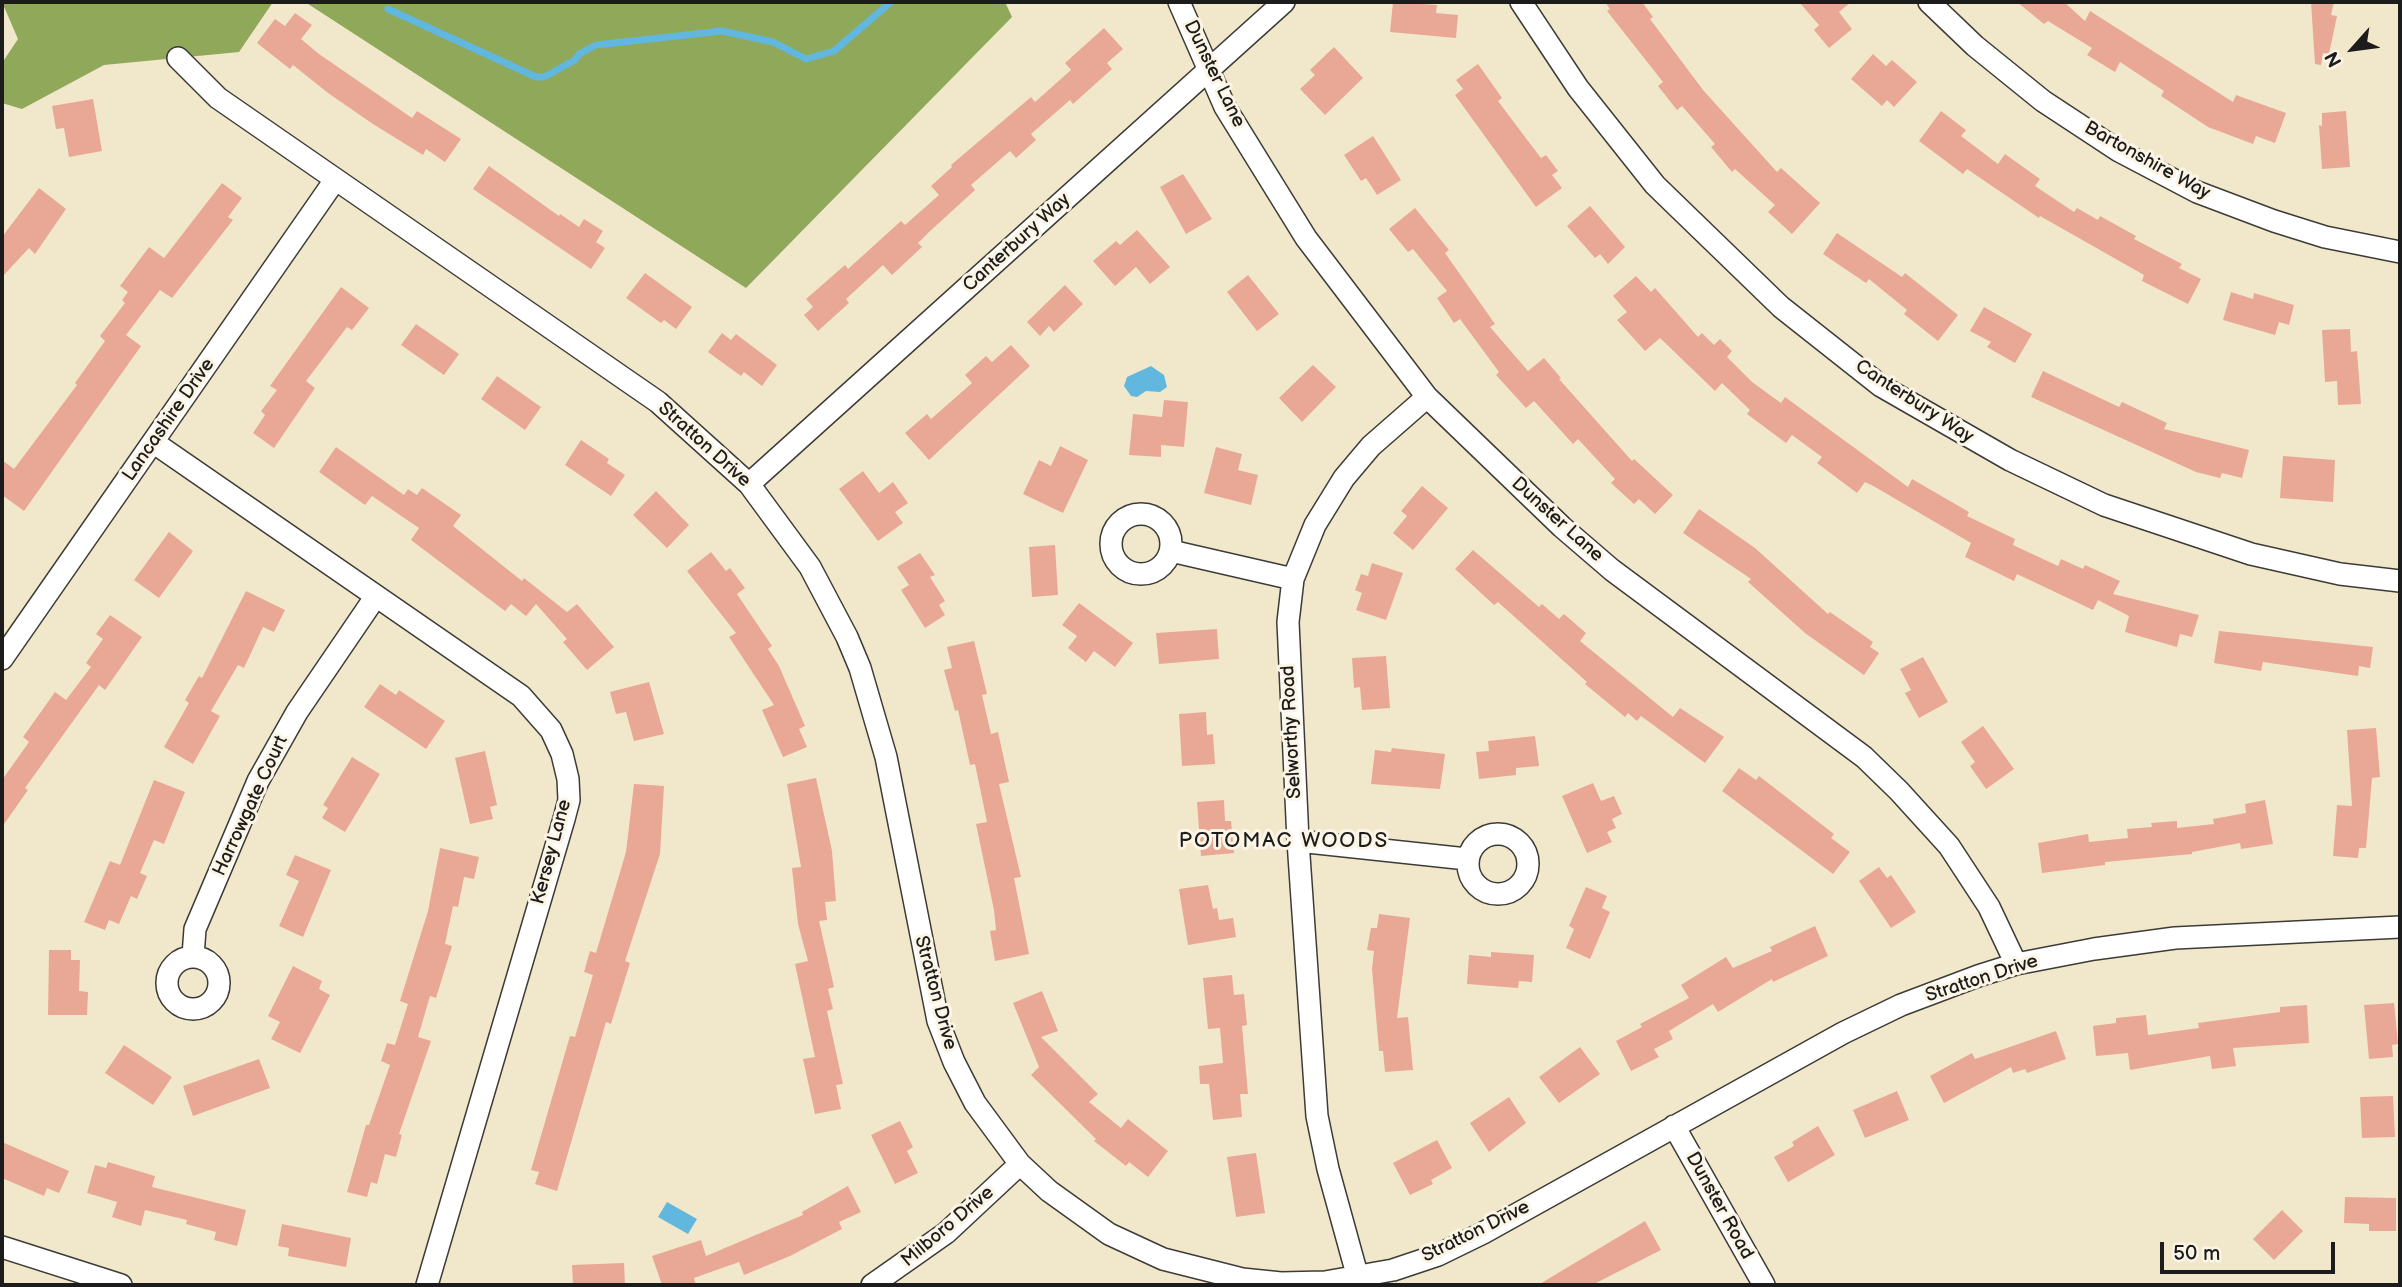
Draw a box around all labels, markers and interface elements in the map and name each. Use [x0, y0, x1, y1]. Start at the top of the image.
north arrow [2318, 14, 2388, 84]
street label: Dunster Lane [1178, 17, 1250, 131]
text: N [2321, 47, 2348, 71]
street label: Bartonshire Way [2080, 117, 2214, 205]
street label: Canterbury Way [959, 189, 1075, 297]
street label: Lancashire Drive [118, 354, 220, 486]
street label: Canterbury Way [1851, 355, 1977, 449]
street label: Stratton Drive [653, 397, 755, 493]
street label: Dunster Lane [1506, 473, 1608, 567]
street label: Selworthy Road [1277, 665, 1307, 799]
street label: Harrowgate Court [208, 732, 294, 880]
street label: Kersey Lane [527, 797, 577, 907]
district label: POTOMAC WOODS [1180, 829, 1388, 855]
street label: Stratton Drive [909, 934, 961, 1052]
street label: Stratton Drive [1923, 950, 2041, 1008]
street label: Dunster Road [1680, 1148, 1758, 1264]
street label: Milboro Drive [897, 1182, 999, 1272]
street label: Stratton Drive [1418, 1196, 1534, 1268]
scale bar [2164, 1228, 2339, 1272]
text: 50 m [2173, 1241, 2220, 1266]

